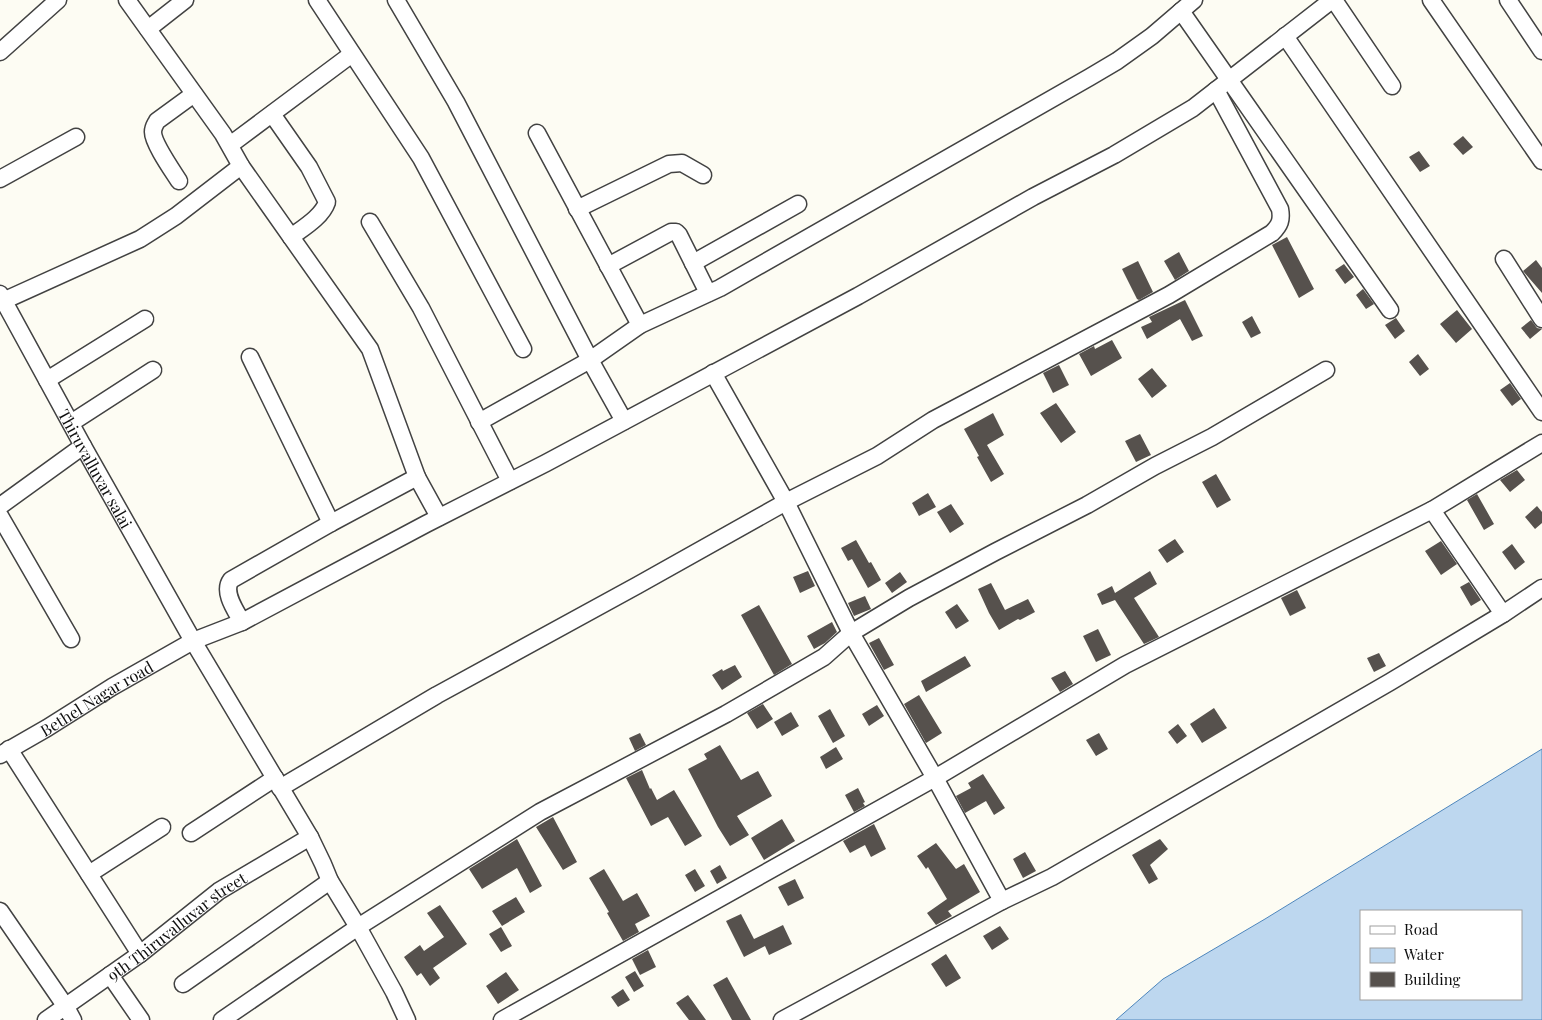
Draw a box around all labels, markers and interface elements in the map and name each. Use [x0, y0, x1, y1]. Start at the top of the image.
street label: Thiruvalluvar salai [54, 405, 138, 532]
street label: Bethel Nagar road [36, 656, 157, 740]
street label: 9th Thiruvalluvar street [102, 867, 250, 985]
legend [1360, 910, 1522, 1000]
text: Road [1404, 919, 1438, 939]
text: Water [1403, 944, 1444, 964]
text: Building [1404, 969, 1461, 989]

